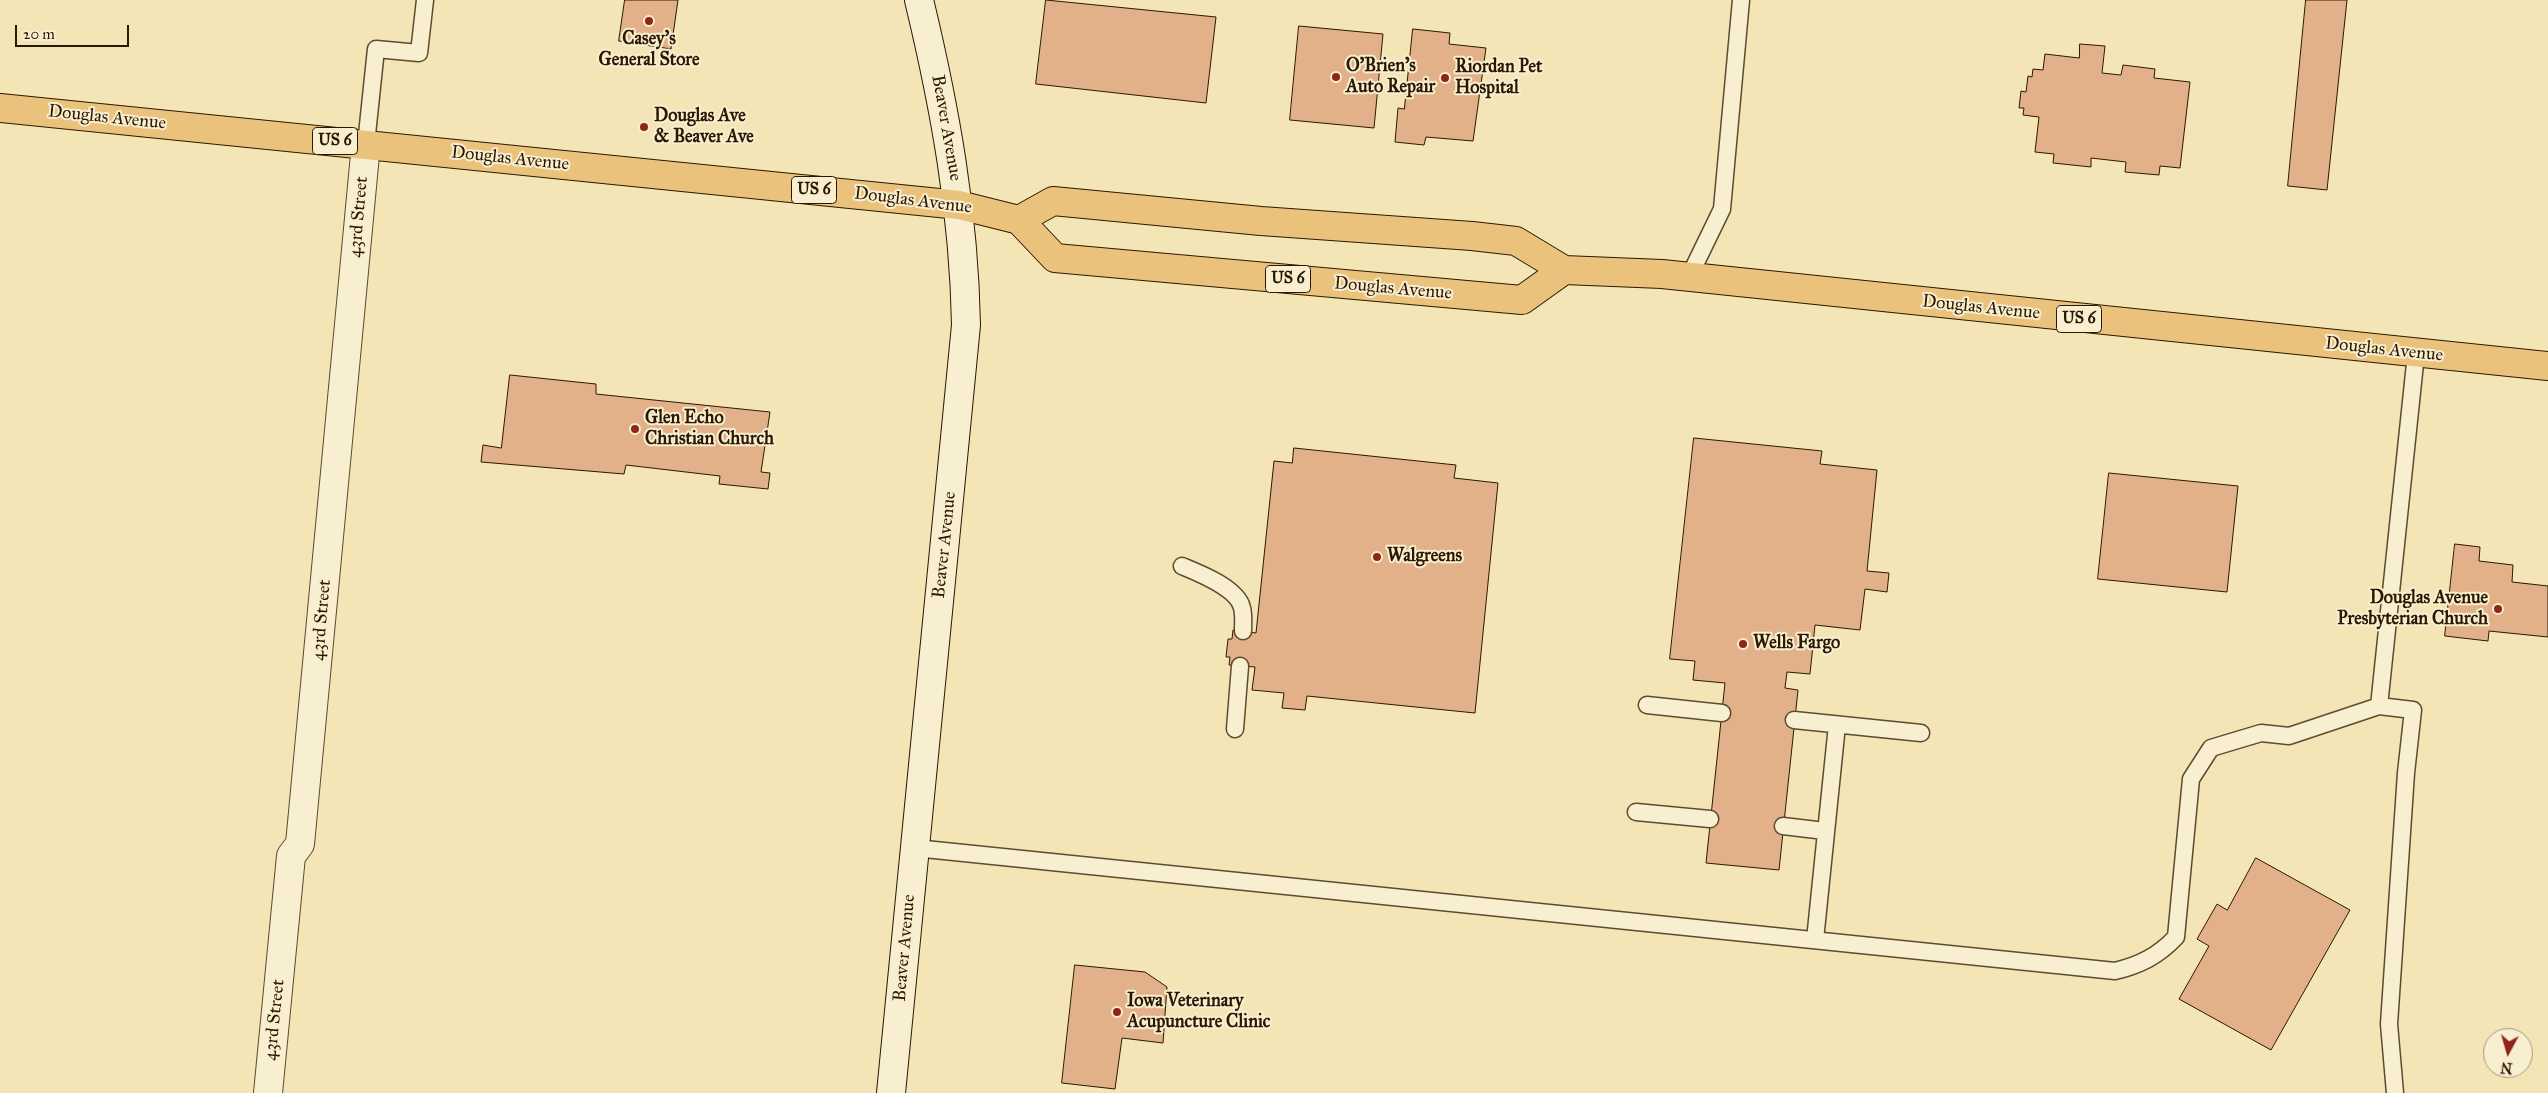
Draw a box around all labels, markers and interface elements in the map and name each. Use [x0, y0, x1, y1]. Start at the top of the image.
scale bar [18, 15, 131, 47]
marker: Casey's General Store [643, 15, 655, 27]
text: 20 m [23, 25, 55, 43]
place label: Casey's General Store [599, 29, 699, 72]
place label: O'Brien's Auto Repair [1346, 56, 1435, 98]
place label: Riordan Pet Hospital [1455, 57, 1542, 100]
marker: O'Brien's Auto Repair [1330, 71, 1342, 83]
marker: Riordan Pet Hospital [1439, 72, 1451, 84]
street label: Beaver Avenue [926, 73, 966, 183]
street label: Douglas Avenue [47, 101, 167, 135]
place label: Douglas Ave & Beaver Ave [654, 106, 754, 148]
marker: Douglas Ave & Beaver Ave [638, 121, 650, 133]
road number: US 6 [312, 128, 358, 154]
street label: Douglas Avenue [450, 142, 570, 176]
street label: 43rd Street [345, 175, 373, 259]
road number: US 6 [792, 176, 836, 204]
street label: Douglas Avenue [853, 183, 973, 219]
road number: US 6 [1266, 266, 1310, 292]
street label: Douglas Avenue [1333, 273, 1453, 305]
street label: Douglas Avenue [1921, 291, 2041, 325]
road number: US 6 [2056, 306, 2102, 332]
street label: Douglas Avenue [2324, 333, 2444, 367]
place label: Glen Echo Christian Church [645, 408, 774, 450]
marker: Glen Echo Christian Church [629, 423, 641, 435]
street label: Beaver Avenue [929, 490, 961, 600]
place label: Walgreens [1387, 546, 1462, 568]
marker: Walgreens [1371, 551, 1383, 563]
street label: 43rd Street [308, 578, 336, 662]
place label: Douglas Avenue Presbyterian Church [2337, 588, 2488, 630]
marker: Douglas Avenue Presbyterian Church [2492, 603, 2504, 615]
place label: Wells Fargo [1753, 633, 1840, 655]
marker: Wells Fargo [1737, 638, 1749, 650]
street label: Beaver Avenue [890, 894, 920, 1002]
street label: 43rd Street [260, 978, 290, 1062]
place label: Iowa Veterinary Acupuncture Clinic [1127, 991, 1270, 1034]
marker: Iowa Veterinary Acupuncture Clinic [1111, 1006, 1123, 1018]
north arrow [2483, 1028, 2533, 1078]
text: N [2500, 1058, 2513, 1076]

